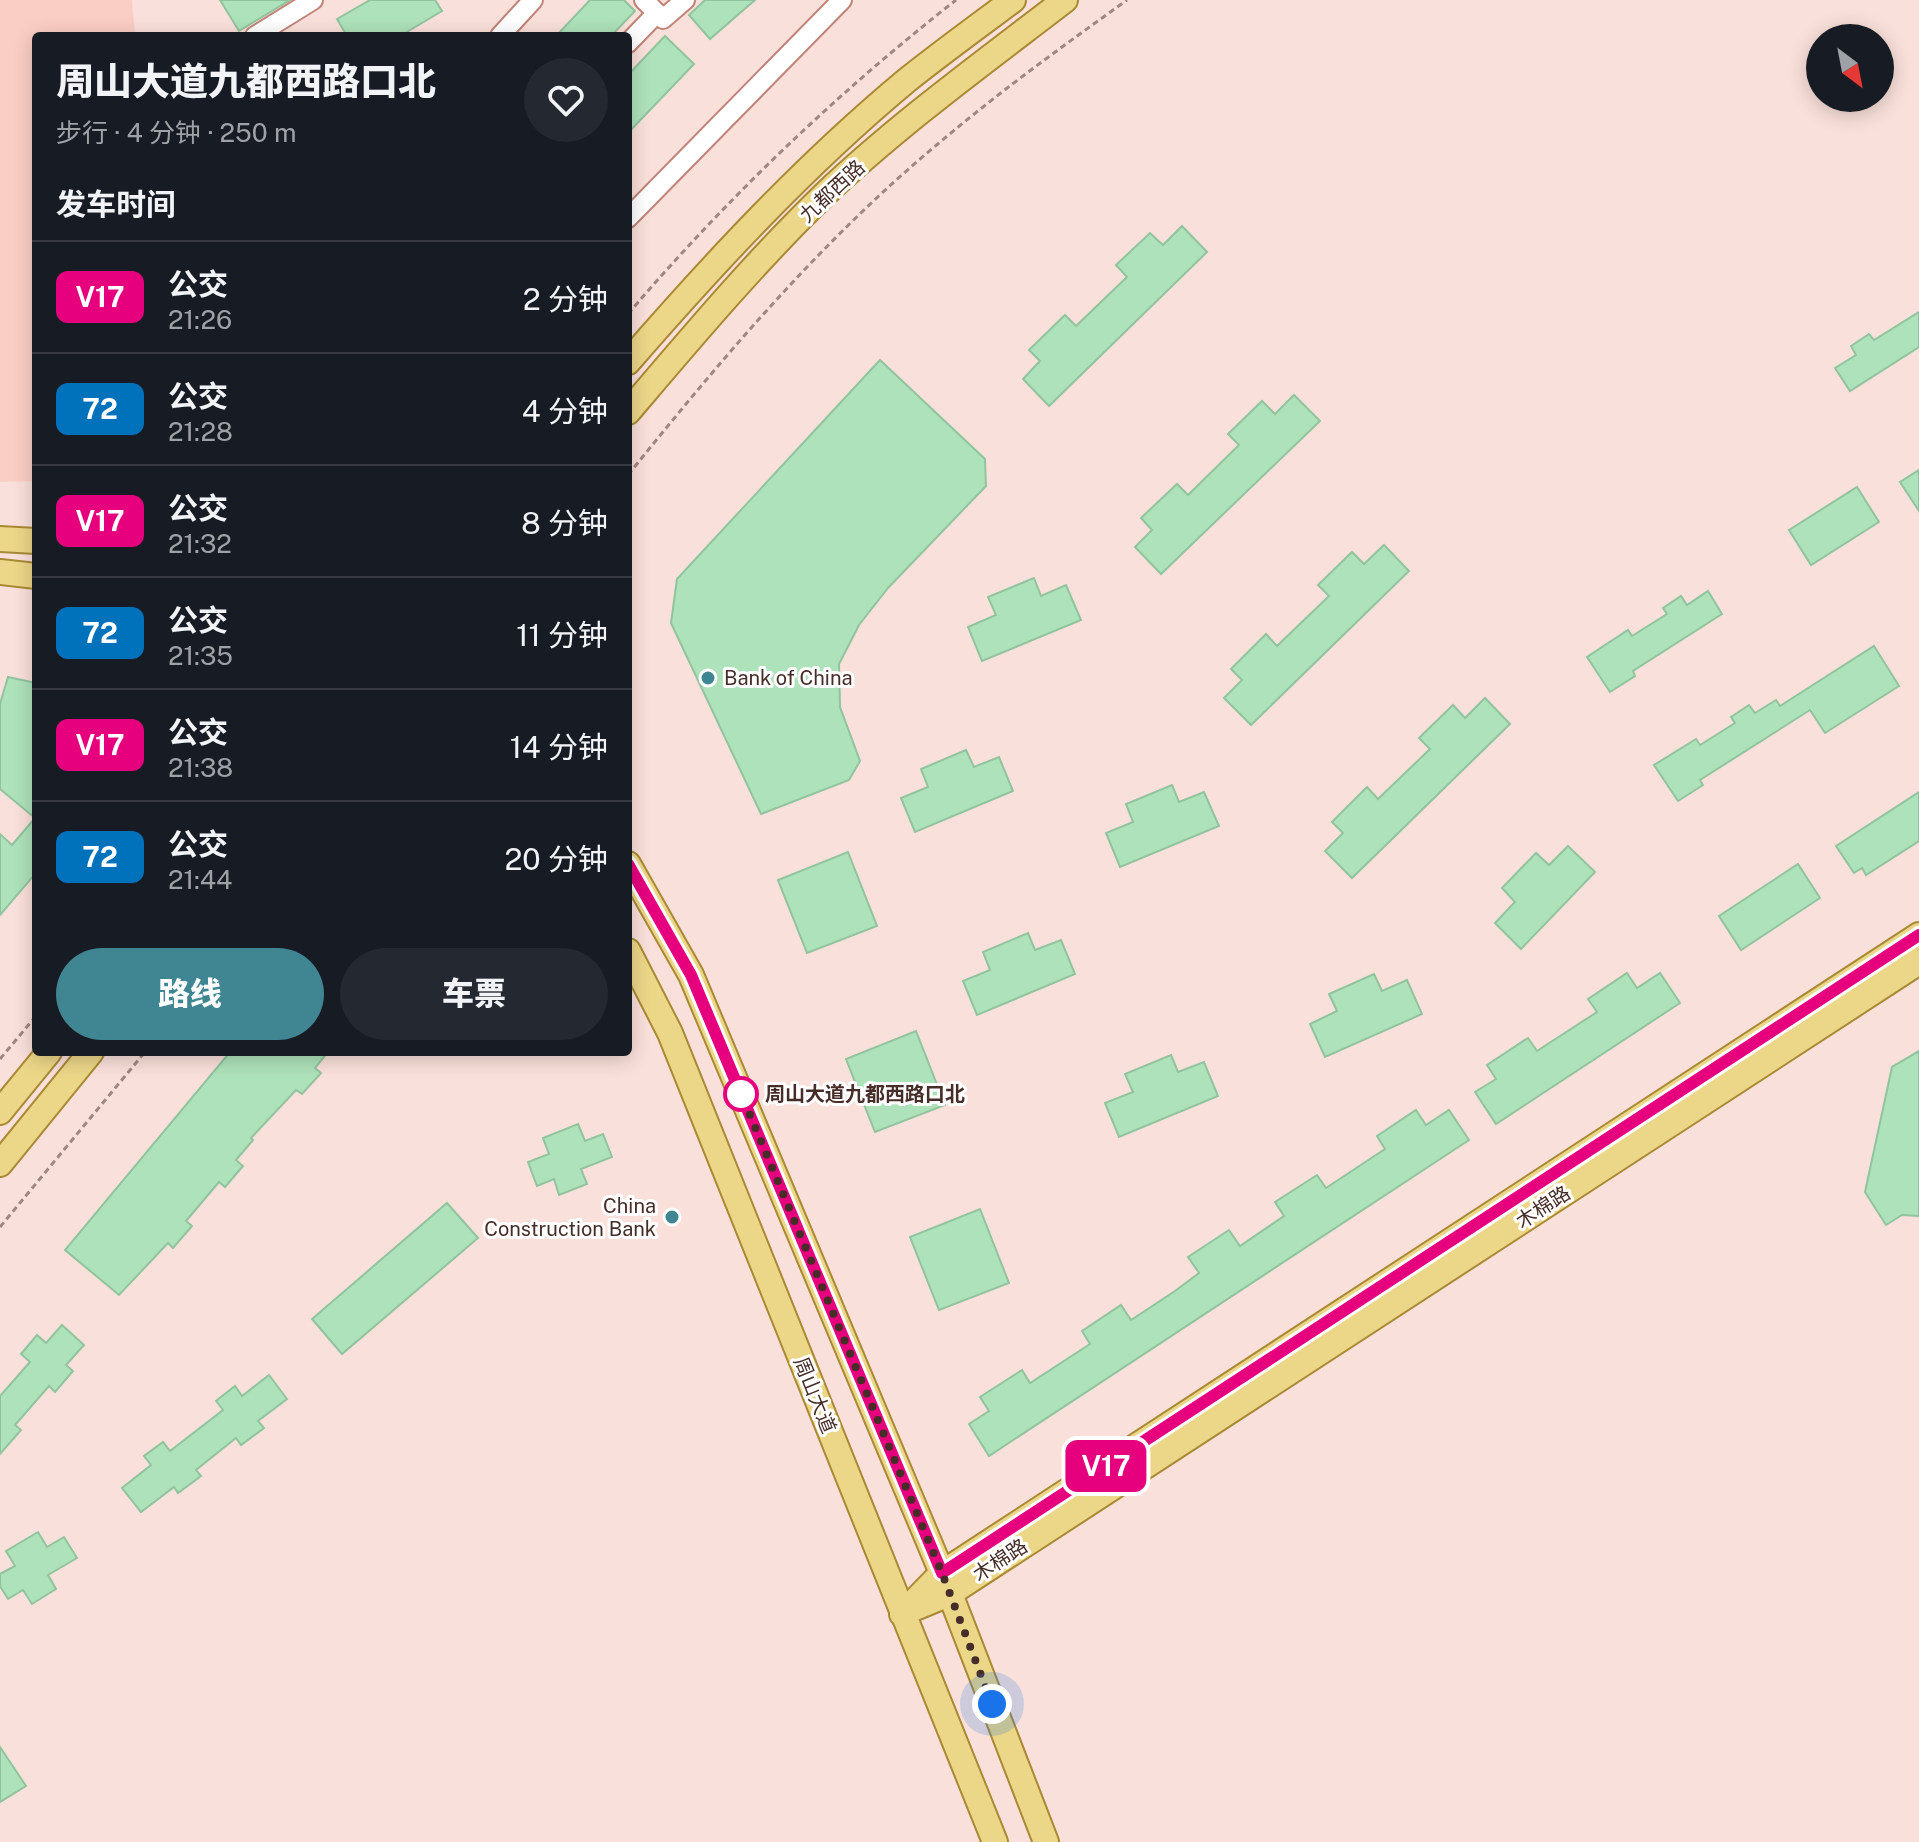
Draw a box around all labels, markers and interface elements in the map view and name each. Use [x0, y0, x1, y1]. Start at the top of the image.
north arrow [1806, 24, 1894, 112]
map controls [1806, 24, 1894, 112]
button: heart [524, 58, 608, 142]
text: 周山大道九都西路口北 [56, 59, 436, 104]
text: 步行 · 4 分钟 · 250 m [56, 117, 296, 148]
street label: 九都西路 [795, 155, 869, 227]
text: 发车时间 [56, 186, 176, 222]
text: 公交 [168, 266, 228, 302]
text: V17 [75, 280, 125, 313]
text: 2 分钟 [523, 281, 608, 317]
text: 21:26 [168, 304, 232, 335]
text: 公交 [168, 378, 228, 414]
text: 72 [82, 392, 118, 425]
text: 4 分钟 [522, 393, 608, 429]
text: 21:28 [168, 416, 233, 447]
text: 公交 [168, 490, 228, 526]
text: V17 [75, 504, 125, 537]
text: 8 分钟 [521, 505, 608, 541]
text: 21:32 [168, 528, 232, 559]
text: 公交 [168, 602, 228, 638]
text: 72 [82, 616, 118, 649]
text: 11 分钟 [516, 617, 608, 653]
text: 21:35 [168, 640, 233, 671]
place label: Bank of China [724, 666, 852, 690]
marker: Bank of China [699, 669, 717, 687]
text: 公交 [168, 714, 228, 750]
text: V17 [75, 728, 125, 761]
text: 14 分钟 [510, 729, 608, 765]
text: 21:38 [168, 752, 233, 783]
text: 公交 [168, 826, 228, 862]
text: 72 [82, 840, 118, 873]
text: 20 分钟 [504, 841, 608, 877]
text: 21:44 [168, 864, 232, 895]
button: 路线 [56, 948, 324, 1040]
button: 车票 [340, 948, 608, 1040]
marker: 周山大道九都西路口北 [724, 1077, 758, 1111]
place label: 周山大道九都西路口北 [765, 1082, 965, 1106]
street label: 木棉路 [1511, 1181, 1575, 1233]
place label: China Construction Bank [484, 1194, 656, 1241]
marker: China Construction Bank [663, 1208, 681, 1226]
street label: 周山大道 [789, 1353, 841, 1437]
line badge: V17 [1060, 1440, 1152, 1492]
text: V17 [1081, 1449, 1131, 1482]
street label: 木棉路 [968, 1534, 1032, 1586]
your location [972, 1684, 1012, 1724]

